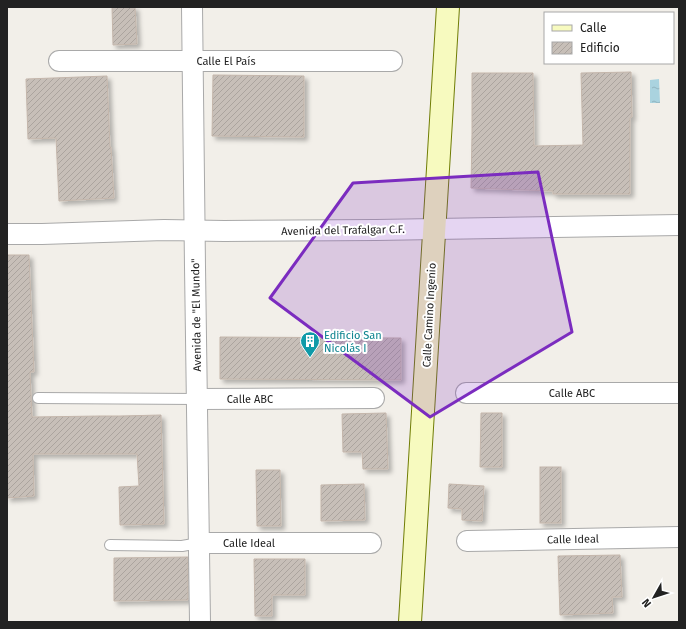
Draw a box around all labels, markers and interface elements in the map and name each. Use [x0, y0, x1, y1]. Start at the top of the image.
legend [544, 12, 674, 64]
text: Calle [580, 21, 607, 35]
text: Edificio [580, 41, 620, 55]
street label: Calle El País [196, 55, 256, 68]
street label: Avenida del Trafalgar C.F. [281, 223, 405, 238]
street label: Avenida de "El Mundo" [189, 258, 204, 372]
street label: Calle Camino Ingenio [420, 262, 439, 368]
place label: Edificio San Nicolás I [324, 329, 382, 355]
building icon: Edificio San Nicolás I [299, 330, 321, 358]
street label: Calle ABC [549, 387, 595, 400]
street label: Calle ABC [227, 393, 273, 406]
street label: Calle Ideal [547, 533, 599, 546]
street label: Calle Ideal [223, 537, 275, 550]
north arrow [634, 577, 674, 617]
text: N [639, 596, 654, 610]

